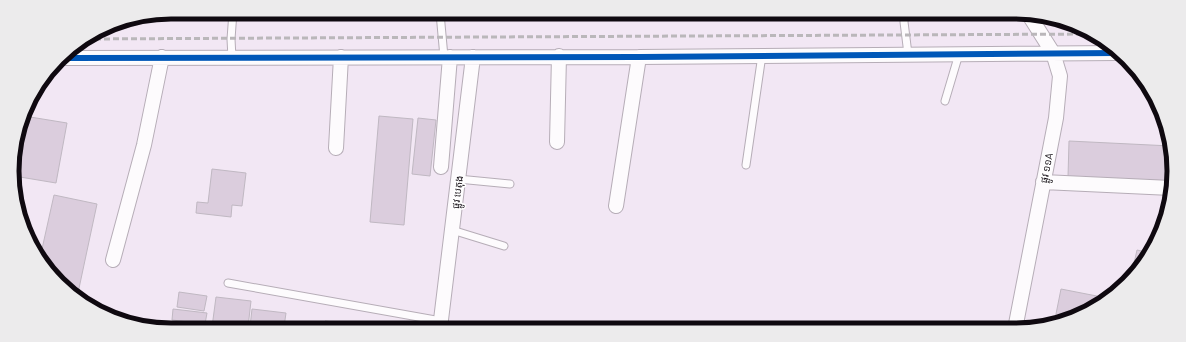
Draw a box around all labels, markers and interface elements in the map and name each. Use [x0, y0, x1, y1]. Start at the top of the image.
street label: ផ្លូវ ១១A [1036, 151, 1059, 185]
street label: ផ្លូវ បេតុង [448, 174, 469, 210]

